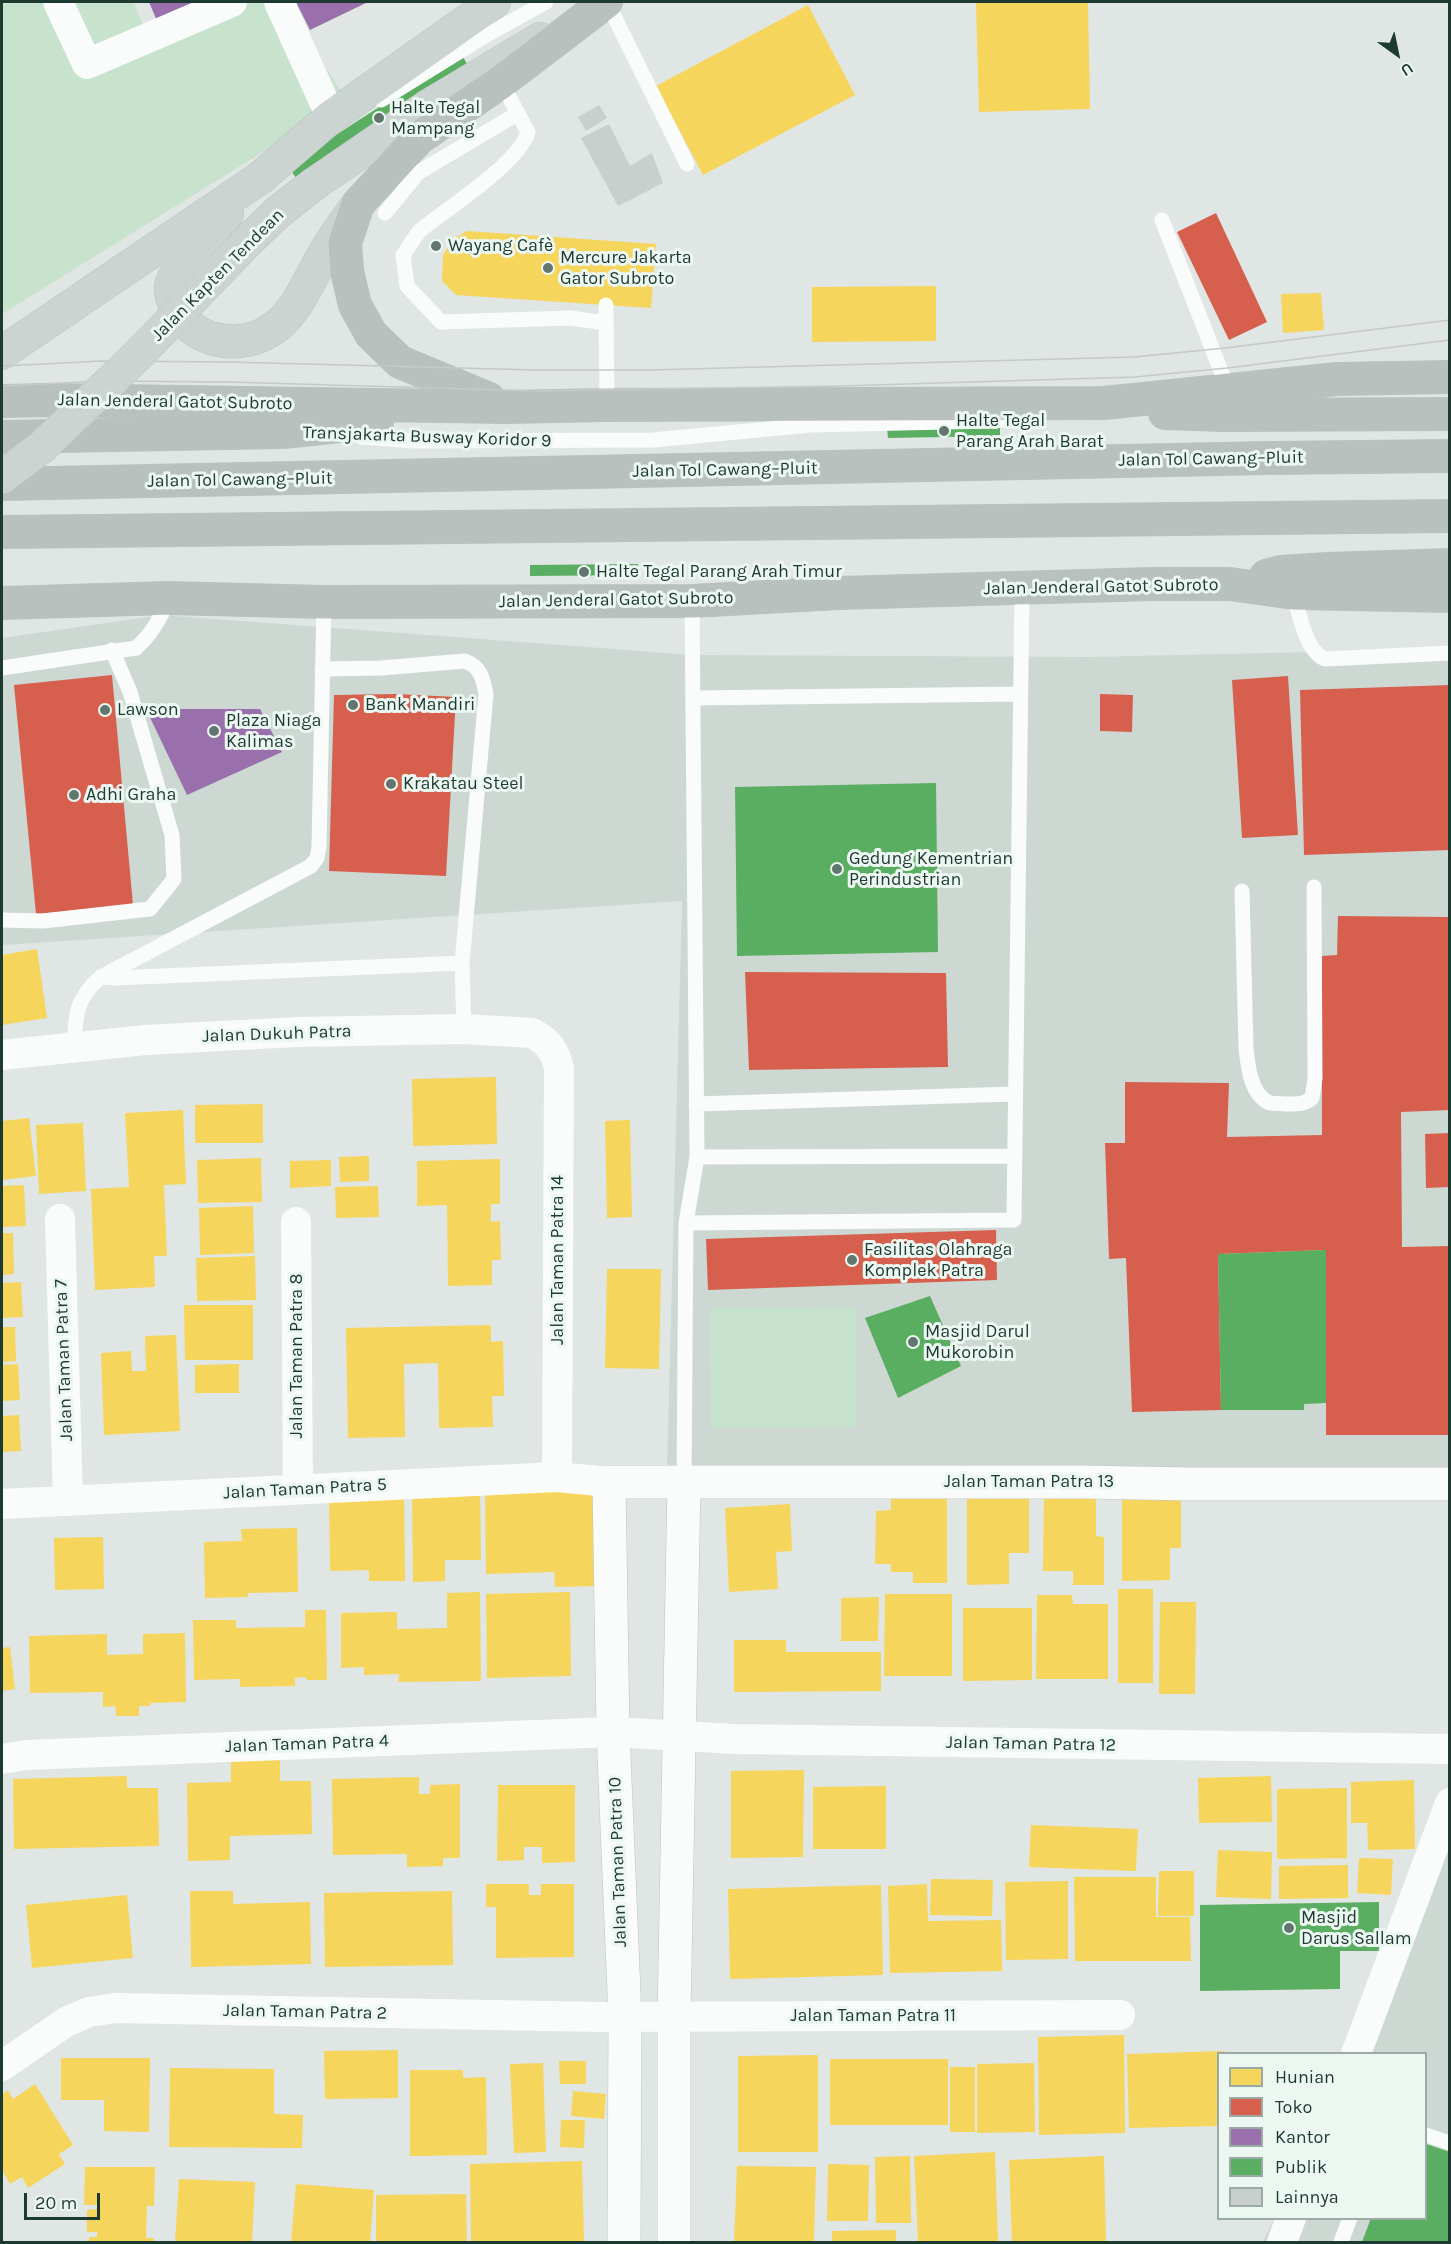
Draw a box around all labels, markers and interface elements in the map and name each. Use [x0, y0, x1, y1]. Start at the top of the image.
north arrow [1367, 24, 1427, 84]
text: U [1397, 59, 1417, 80]
place label: Halte Tegal Mampang [391, 97, 480, 140]
marker: Halte Tegal Mampang [372, 111, 386, 125]
street label: Jalan Kapten Tendean [147, 204, 289, 346]
place label: Wayang Cafè [448, 235, 553, 257]
marker: Wayang Cafè [429, 239, 443, 253]
place label: Mercure Jakarta Gator Subroto [560, 247, 692, 290]
marker: Mercure Jakarta Gator Subroto [541, 261, 555, 275]
street label: Jalan Jenderal Gatot Subroto [57, 389, 293, 415]
place label: Halte Tegal Parang Arah Barat [956, 410, 1104, 452]
street label: Transjakarta Busway Koridor 9 [302, 422, 552, 452]
marker: Halte Tegal Parang Arah Barat [937, 424, 951, 438]
street label: Jalan Tol Cawang–Pluit [1118, 447, 1304, 471]
street label: Jalan Tol Cawang–Pluit [632, 458, 818, 482]
street label: Jalan Tol Cawang–Pluit [147, 468, 333, 492]
place label: Halte Tegal Parang Arah Timur [596, 561, 842, 583]
marker: Halte Tegal Parang Arah Timur [577, 565, 591, 579]
street label: Jalan Jenderal Gatot Subroto [983, 574, 1219, 600]
street label: Jalan Jenderal Gatot Subroto [498, 587, 734, 613]
place label: Bank Mandiri [365, 694, 475, 716]
marker: Bank Mandiri [346, 698, 360, 712]
place label: Lawson [117, 699, 179, 721]
marker: Lawson [98, 703, 112, 717]
place label: Plaza Niaga Kalimas [226, 710, 321, 752]
marker: Plaza Niaga Kalimas [207, 724, 221, 738]
place label: Krakatau Steel [403, 773, 523, 795]
marker: Krakatau Steel [384, 777, 398, 791]
place label: Adhi Graha [86, 784, 176, 806]
marker: Adhi Graha [67, 788, 81, 802]
place label: Gedung Kementrian Perindustrian [849, 848, 1013, 890]
marker: Gedung Kementrian Perindustrian [830, 862, 844, 876]
street label: Jalan Dukuh Patra [202, 1021, 352, 1047]
street label: Jalan Taman Patra 14 [547, 1175, 569, 1345]
place label: Fasilitas Olahraga Komplek Patra [864, 1239, 1012, 1282]
marker: Fasilitas Olahraga Komplek Patra [845, 1253, 859, 1267]
street label: Jalan Taman Patra 8 [286, 1274, 308, 1438]
street label: Jalan Taman Patra 7 [50, 1279, 78, 1441]
place label: Masjid Darul Mukorobin [925, 1321, 1030, 1364]
marker: Masjid Darul Mukorobin [906, 1335, 920, 1349]
street label: Jalan Taman Patra 13 [944, 1471, 1114, 1493]
street label: Jalan Taman Patra 5 [223, 1474, 387, 1504]
street label: Jalan Taman Patra 4 [225, 1730, 389, 1758]
street label: Jalan Taman Patra 12 [946, 1732, 1116, 1756]
street label: Jalan Taman Patra 10 [604, 1776, 632, 1948]
place label: Masjid Darus Sallam [1301, 1907, 1412, 1950]
marker: Masjid Darus Sallam [1282, 1921, 1296, 1935]
street label: Jalan Taman Patra 2 [223, 2000, 387, 2024]
street label: Jalan Taman Patra 11 [790, 2005, 956, 2027]
legend [1217, 2052, 1427, 2220]
text: Hunian [1275, 2066, 1335, 2088]
text: Toko [1275, 2096, 1312, 2118]
text: Kantor [1275, 2126, 1330, 2148]
text: Publik [1275, 2156, 1327, 2178]
scale bar [27, 2181, 104, 2219]
text: Lainnya [1275, 2186, 1339, 2208]
text: 20 m [35, 2192, 77, 2214]

